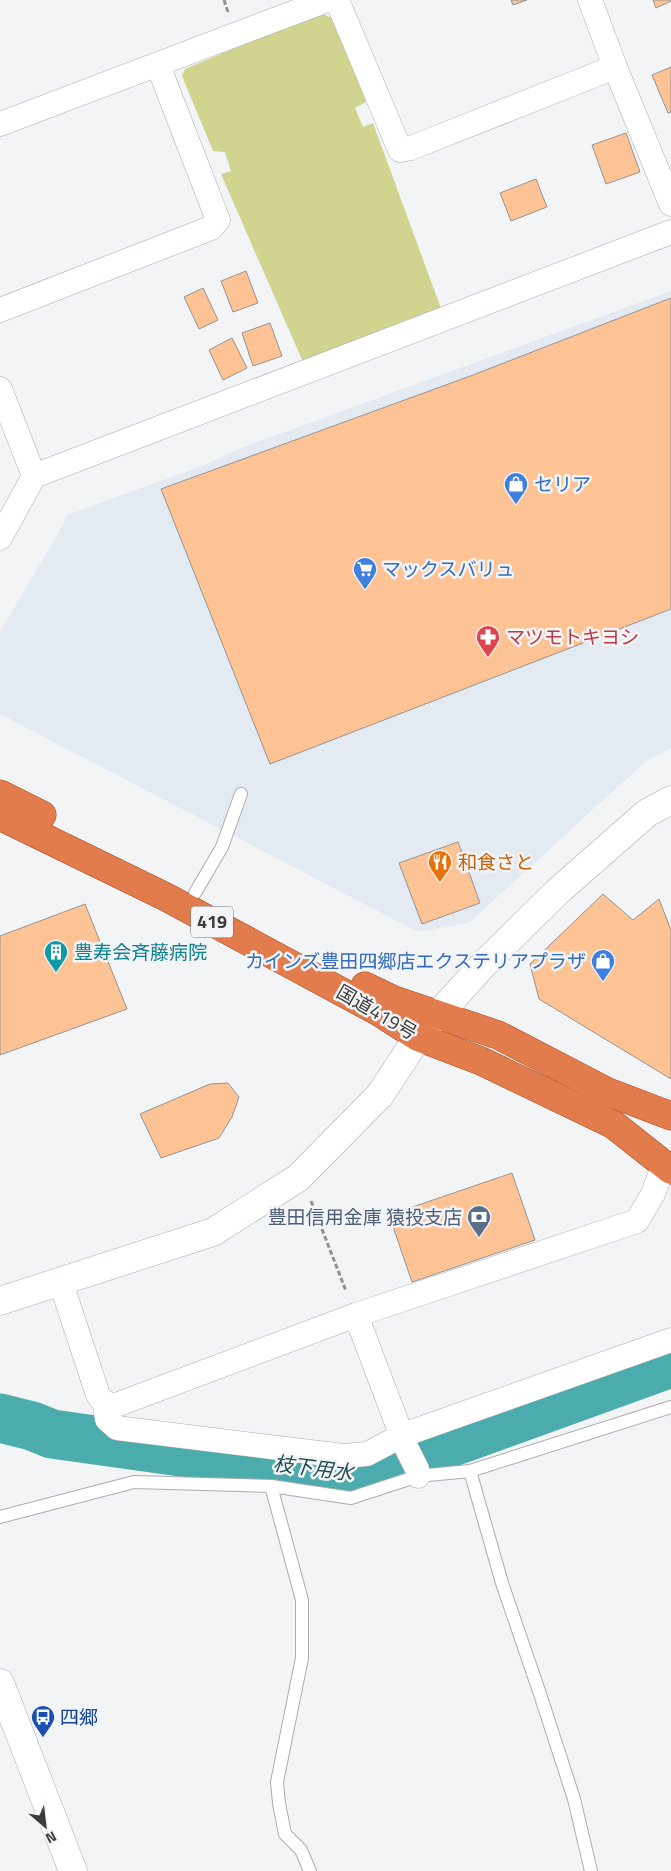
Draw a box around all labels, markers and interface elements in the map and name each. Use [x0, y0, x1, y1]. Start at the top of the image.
place label: セリア [534, 469, 591, 498]
shop icon: セリア [503, 471, 529, 505]
place label: マックスバリュ [382, 554, 514, 583]
supermarket icon: マックスバリュ [352, 556, 378, 590]
place label: マツモトキヨシ [506, 622, 639, 651]
pharmacy icon: マツモトキヨシ [475, 624, 501, 658]
place label: 和食さと [458, 847, 534, 876]
restaurant icon: 和食さと [427, 849, 453, 883]
road number: 419 [191, 906, 233, 938]
place label: 豊寿会斉藤病院 [74, 937, 207, 966]
building icon: 豊寿会斉藤病院 [43, 939, 69, 973]
place label: カインズ豊田四郷店エクステリアプラザ [245, 946, 586, 975]
shop icon: カインズ豊田四郷店エクステリアプラザ [590, 948, 616, 982]
street label: 国道419号 [331, 977, 423, 1046]
place label: 豊田信用金庫 猿投支店 [268, 1202, 462, 1231]
bank icon: 豊田信用金庫 猿投支店 [466, 1204, 492, 1238]
water label: 枝下用水 [271, 1447, 357, 1488]
place label: 四郷 [60, 1702, 98, 1731]
bus stop icon: 四郷 [30, 1704, 56, 1738]
north arrow [20, 1801, 70, 1851]
text: N [42, 1826, 61, 1849]

